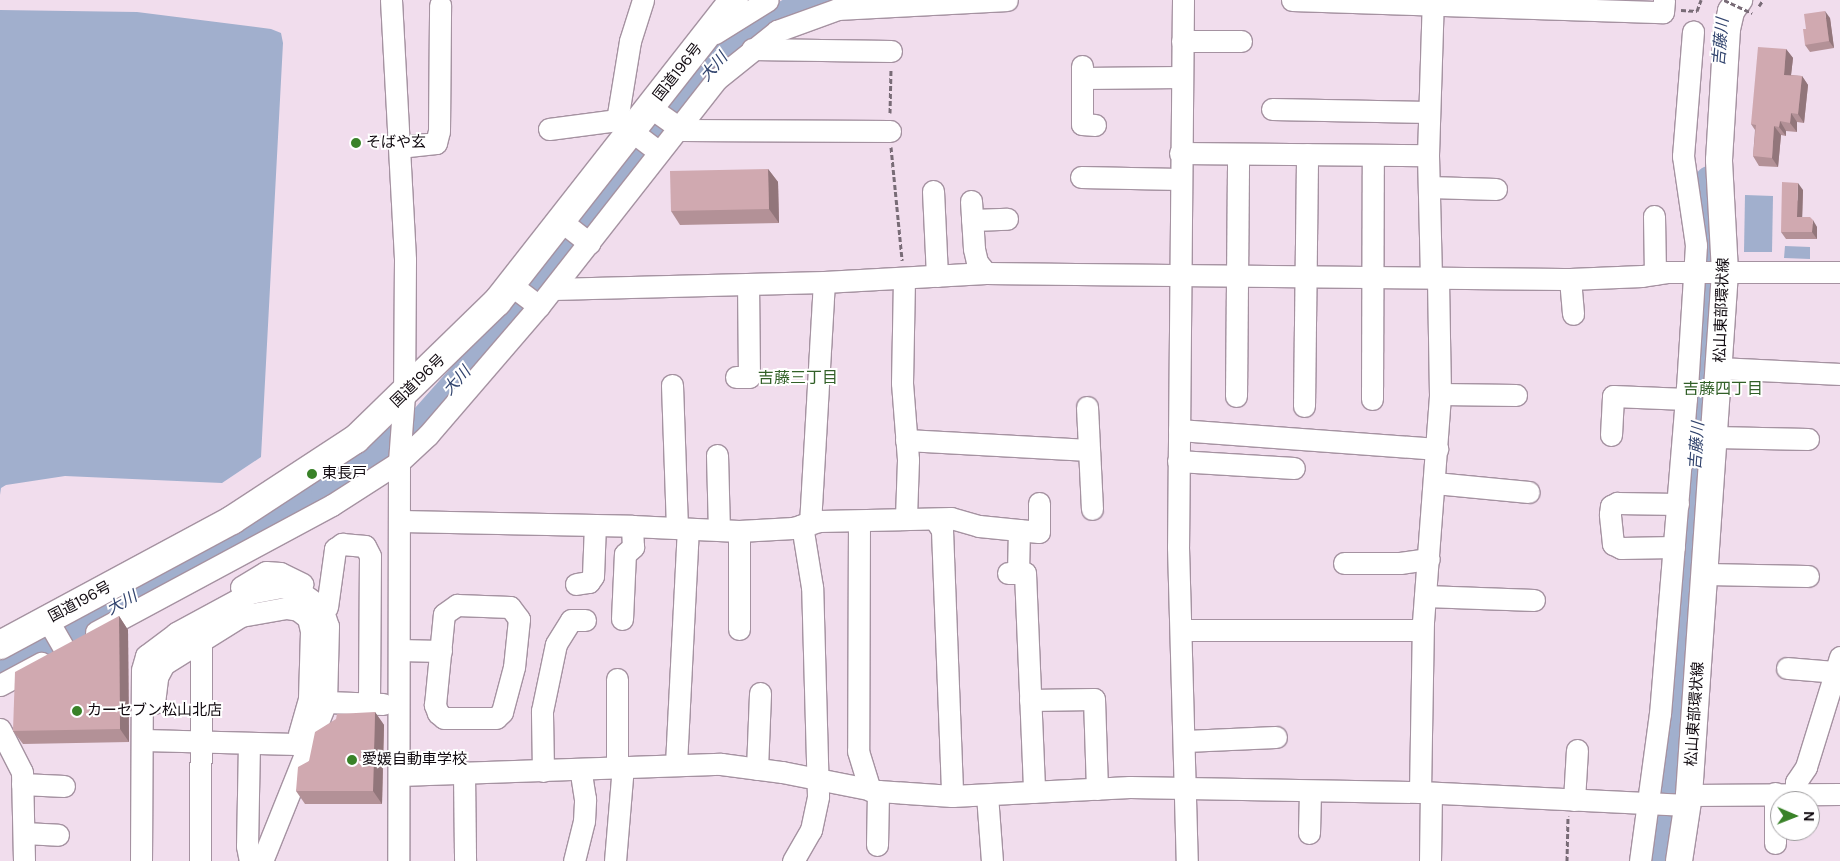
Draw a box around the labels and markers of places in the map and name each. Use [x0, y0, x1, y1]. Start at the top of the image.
place label: そばや玄 [366, 134, 426, 152]
marker: そばや玄 [350, 137, 362, 149]
place label: 東長戸 [322, 465, 367, 483]
marker: 東長戸 [306, 468, 318, 480]
place label: カーセブン松山北店 [87, 702, 222, 720]
marker: カーセブン松山北店 [71, 705, 83, 717]
place label: 愛媛自動車学校 [362, 751, 467, 769]
marker: 愛媛自動車学校 [346, 754, 358, 766]

